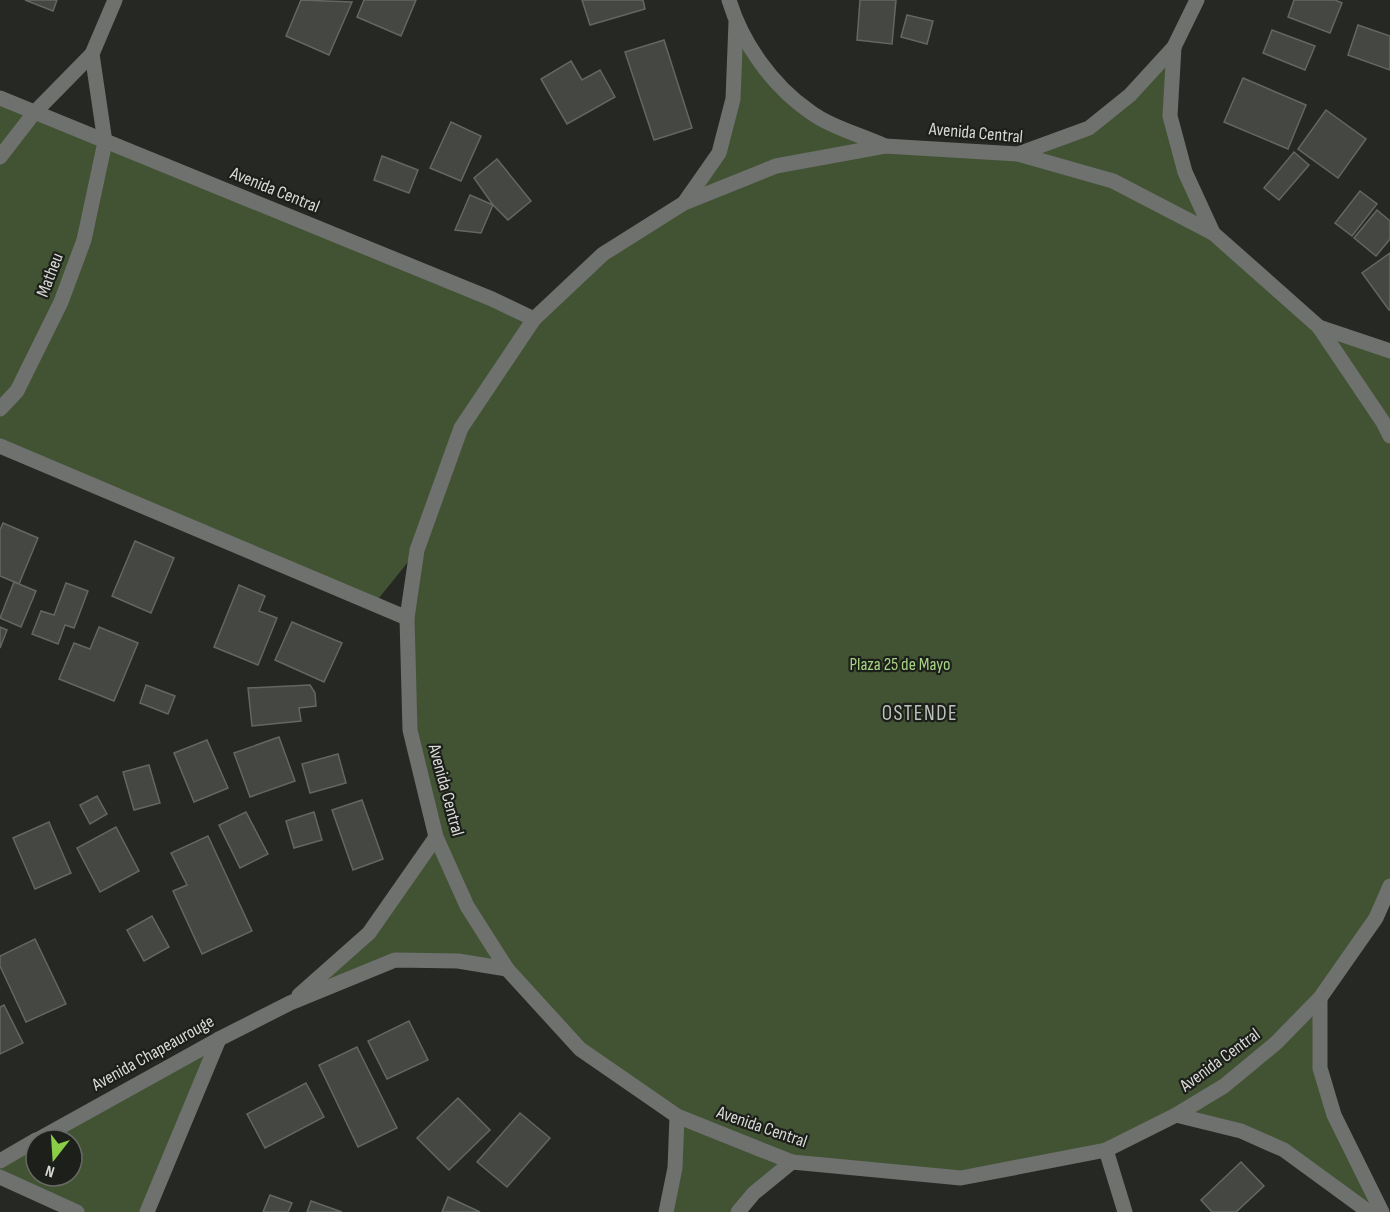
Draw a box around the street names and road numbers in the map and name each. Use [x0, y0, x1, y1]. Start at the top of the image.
street label: Avenida Central [927, 118, 1024, 148]
street label: Avenida Central [226, 162, 323, 217]
street label: Matheu [32, 250, 68, 300]
street label: Avenida Central [423, 741, 468, 838]
street label: Avenida Chapeaurouge [87, 1011, 218, 1096]
street label: Avenida Central [1175, 1024, 1264, 1097]
street label: Avenida Central [713, 1101, 810, 1152]

